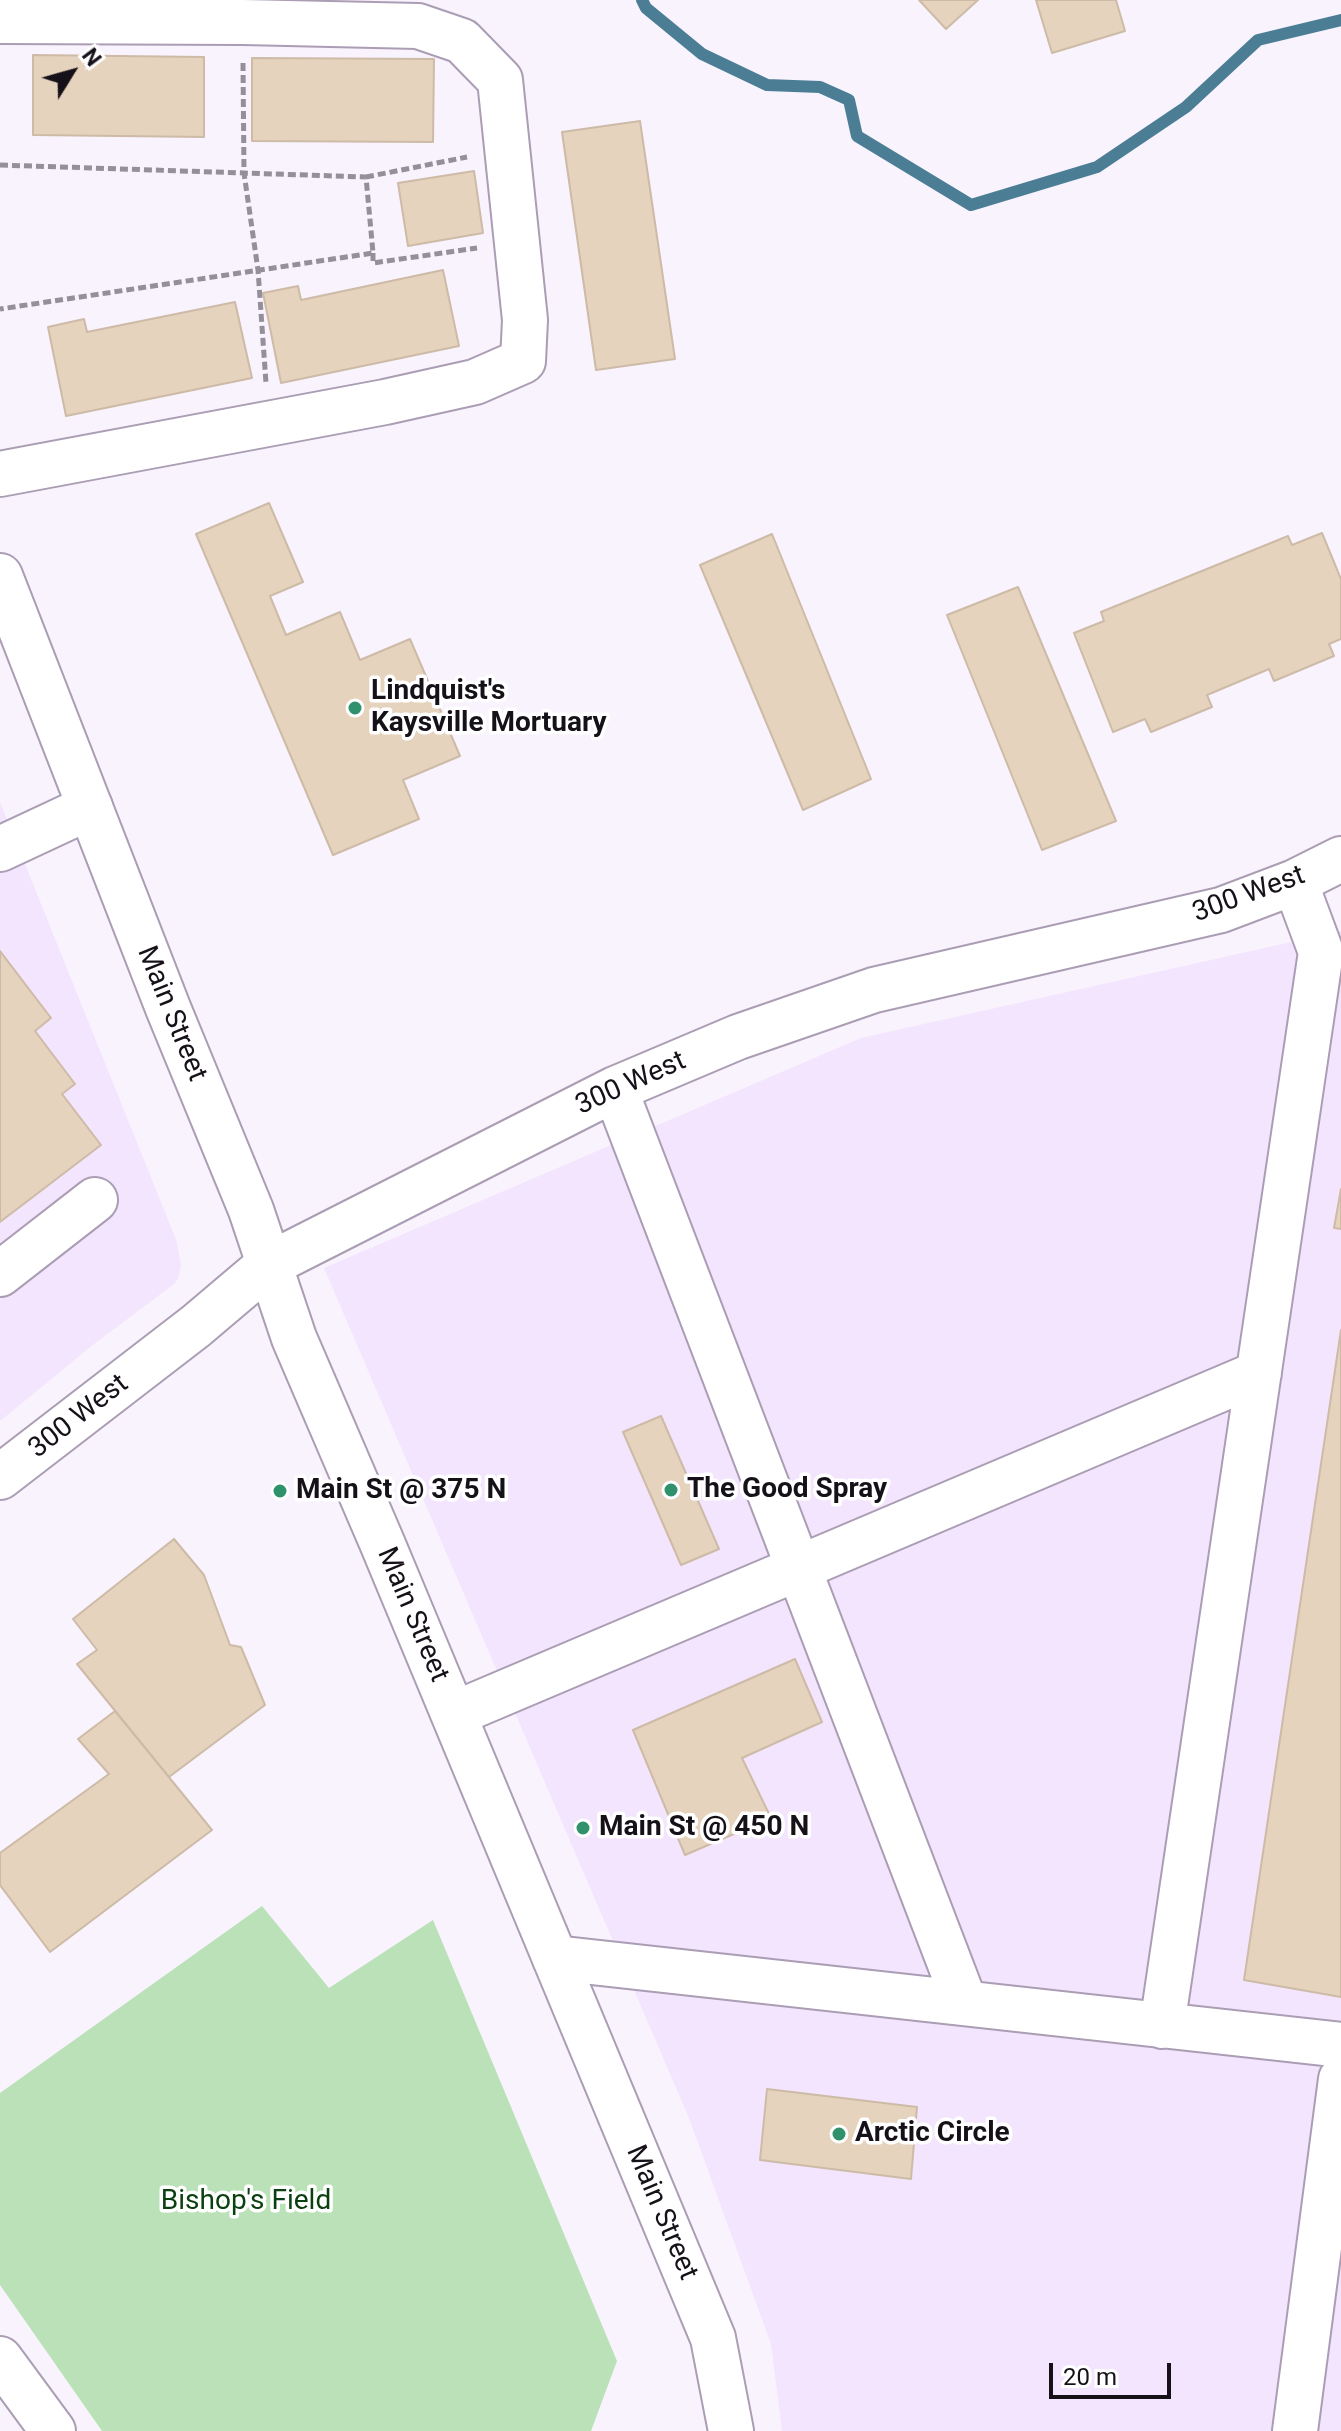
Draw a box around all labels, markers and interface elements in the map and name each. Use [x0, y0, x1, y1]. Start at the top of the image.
north arrow [32, 32, 112, 112]
text: N [77, 44, 106, 71]
place label: Lindquist's Kaysville Mortuary [371, 675, 607, 741]
marker: Lindquist's Kaysville Mortuary [346, 699, 364, 717]
street label: 300 West [1188, 859, 1310, 931]
street label: Main Street [129, 942, 213, 1086]
street label: 300 West [571, 1045, 691, 1123]
street label: 300 West [23, 1368, 135, 1466]
place label: The Good Spray [687, 1473, 887, 1507]
place label: Main St @ 375 N [296, 1474, 506, 1508]
marker: The Good Spray [662, 1481, 680, 1499]
marker: Main St @ 375 N [271, 1482, 289, 1500]
street label: Main Street [369, 1543, 455, 1687]
place label: Main St @ 450 N [599, 1811, 809, 1845]
marker: Main St @ 450 N [574, 1819, 592, 1837]
place label: Arctic Circle [855, 2117, 1010, 2151]
marker: Arctic Circle [830, 2125, 848, 2143]
street label: Main Street [618, 2141, 704, 2285]
park label: Bishop's Field [161, 2185, 331, 2219]
scale bar [1053, 2347, 1175, 2397]
text: 20 m [1063, 2363, 1117, 2391]

